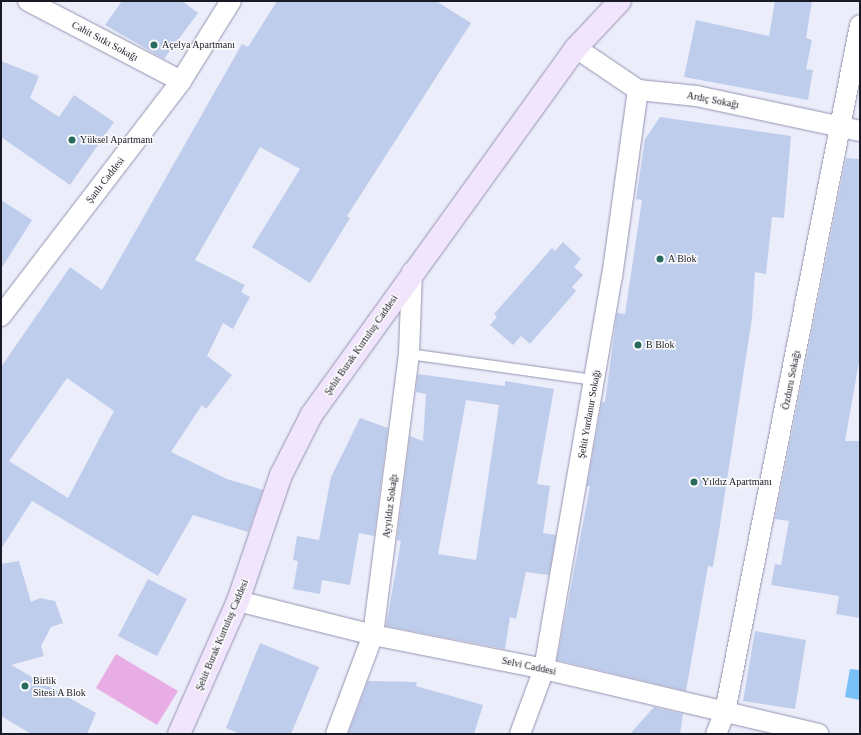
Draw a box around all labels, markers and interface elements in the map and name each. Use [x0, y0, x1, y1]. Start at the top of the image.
street label: Cahit Sıtkı Sokağı [70, 18, 140, 64]
place label: Açelya Apartmanı [162, 39, 236, 51]
marker: Açelya Apartmanı [149, 40, 159, 50]
street label: Ardıç Sokağı [686, 89, 740, 111]
place label: Yüksel Apartmanı [80, 134, 154, 146]
marker: Yüksel Apartmanı [67, 135, 77, 145]
street label: Şanlı Caddesi [83, 155, 127, 205]
place label: A Blok [668, 253, 697, 265]
marker: A Blok [655, 254, 665, 264]
street label: Şehit Burak Kurtuluş Caddesi [322, 293, 400, 397]
place label: B Blok [646, 339, 675, 351]
marker: B Blok [633, 340, 643, 350]
street label: Özduru Sokağı [779, 349, 803, 411]
street label: Şehit Yurdanur Sokağı [575, 368, 603, 460]
street label: Ayyıldız Sokağı [380, 473, 400, 539]
place label: Yıldız Apartmanı [702, 476, 772, 488]
marker: Yıldız Apartmanı [689, 477, 699, 487]
street label: Şehit Burak Kurtuluş Caddesi [193, 578, 251, 692]
street label: Selvi Caddesi [501, 654, 557, 678]
place label: Birlik Sitesi A Blok [33, 674, 87, 698]
marker: Birlik Sitesi A Blok [20, 681, 30, 691]

